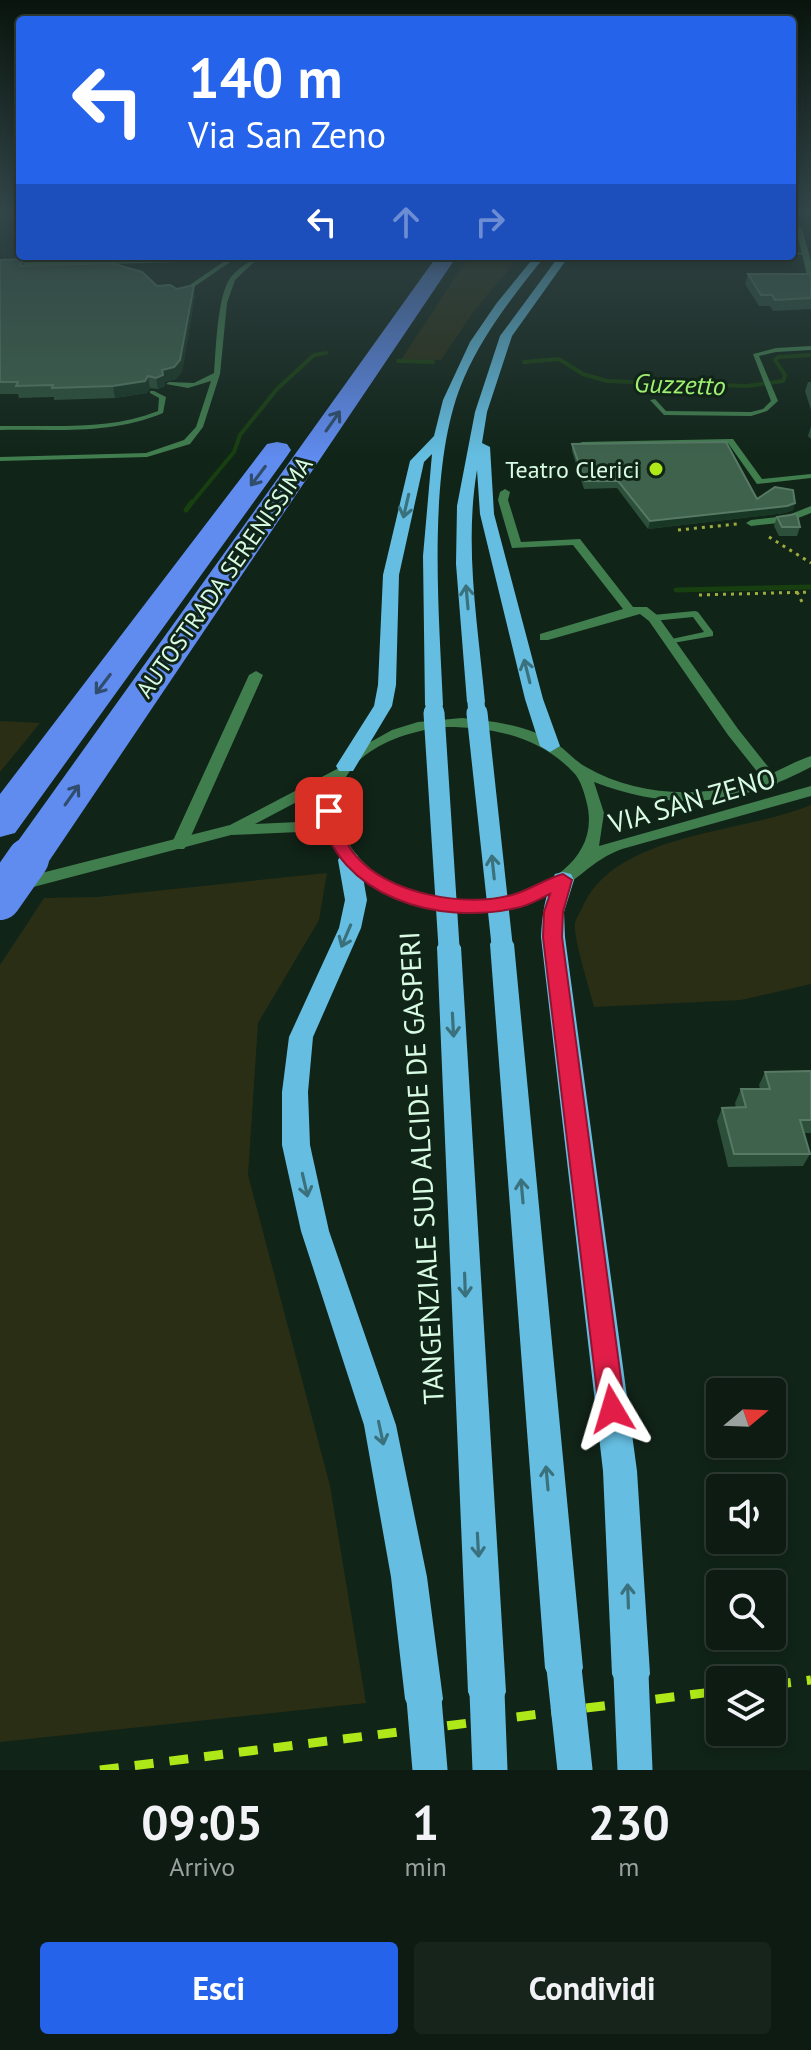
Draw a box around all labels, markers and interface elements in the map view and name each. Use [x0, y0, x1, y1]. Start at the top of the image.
text: 140 m [188, 41, 343, 113]
icon: left [56, 48, 160, 152]
text: Via San Zeno [188, 111, 386, 158]
icon: left [300, 200, 344, 244]
icon: ahead [384, 200, 428, 244]
icon: right [468, 200, 512, 244]
water label: Guzzetto [634, 366, 726, 402]
one-way arrow [325, 410, 341, 432]
street label: AUTOSTRADA SERENISSIMA [129, 450, 319, 704]
place label: Teatro Clerici [505, 454, 640, 485]
marker: Teatro Clerici [647, 460, 665, 478]
one-way arrow [250, 465, 267, 486]
one-way arrow [398, 493, 413, 519]
one-way arrow [459, 584, 474, 611]
one-way arrow [519, 659, 534, 684]
one-way arrow [95, 673, 111, 695]
street label: VIA SAN ZENO [603, 759, 780, 842]
pin [295, 777, 363, 845]
one-way arrow [64, 784, 80, 806]
icon: arrive [307, 789, 351, 833]
one-way arrow [486, 854, 501, 881]
one-way arrow [337, 923, 352, 948]
street label: TANGENZIALE SUD ALCIDE DE GASPERI [390, 931, 452, 1405]
one-way arrow [446, 1011, 461, 1038]
one-way arrow [298, 1172, 313, 1198]
one-way arrow [514, 1178, 529, 1205]
one-way arrow [457, 1271, 472, 1298]
position arrow [570, 1367, 654, 1451]
north arrow [706, 1378, 786, 1458]
map controls [706, 1378, 786, 1746]
one-way arrow [374, 1420, 389, 1446]
one-way arrow [539, 1465, 554, 1492]
button: sound [706, 1474, 786, 1554]
one-way arrow [471, 1531, 486, 1558]
button: search [706, 1570, 786, 1650]
one-way arrow [621, 1583, 636, 1610]
button: layers [706, 1666, 786, 1746]
text: 09:05 [141, 1791, 263, 1853]
text: 1 [412, 1791, 439, 1853]
text: 230 [588, 1791, 670, 1853]
text: Arrivo [169, 1850, 235, 1883]
text: min [404, 1850, 447, 1883]
text: m [618, 1850, 639, 1883]
button: Esci [40, 1942, 398, 2034]
button: Condividi [414, 1942, 771, 2034]

